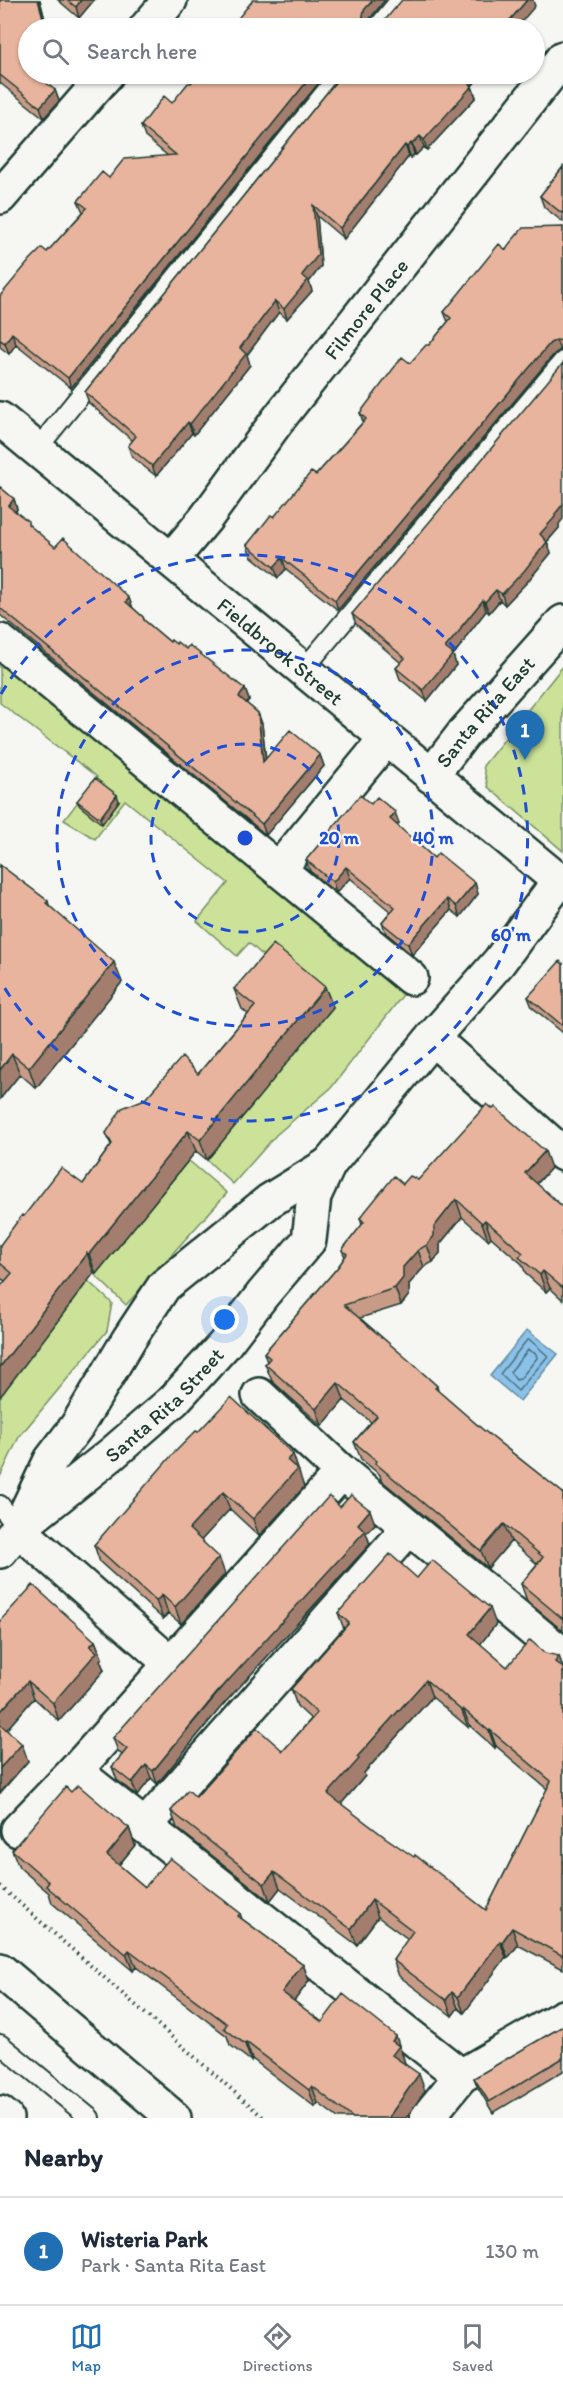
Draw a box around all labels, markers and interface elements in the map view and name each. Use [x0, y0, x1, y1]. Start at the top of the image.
search box [18, 18, 545, 84]
icon: search [39, 35, 72, 68]
text: Search here [87, 38, 197, 65]
street label: Filmore Place [318, 253, 413, 364]
street label: Fieldbrook Street [213, 592, 349, 710]
street label: Santa Rita East [430, 651, 539, 772]
pin: 1 [506, 710, 544, 760]
text: 20 m [319, 827, 360, 849]
text: 40 m [412, 827, 454, 849]
centre of rings [235, 828, 255, 848]
text: 60 m [491, 924, 532, 946]
your location [210, 1305, 239, 1334]
street label: Santa Rita Street [100, 1342, 228, 1467]
text: Nearby [24, 2141, 103, 2173]
text: Wisteria Park [81, 2226, 208, 2253]
text: 1 [39, 2239, 48, 2263]
text: 130 m [485, 2239, 539, 2263]
text: Park · Santa Rita East [81, 2253, 266, 2277]
tab: Map [70, 2320, 103, 2375]
tab: Directions [242, 2320, 313, 2375]
tab: Saved [452, 2320, 493, 2375]

